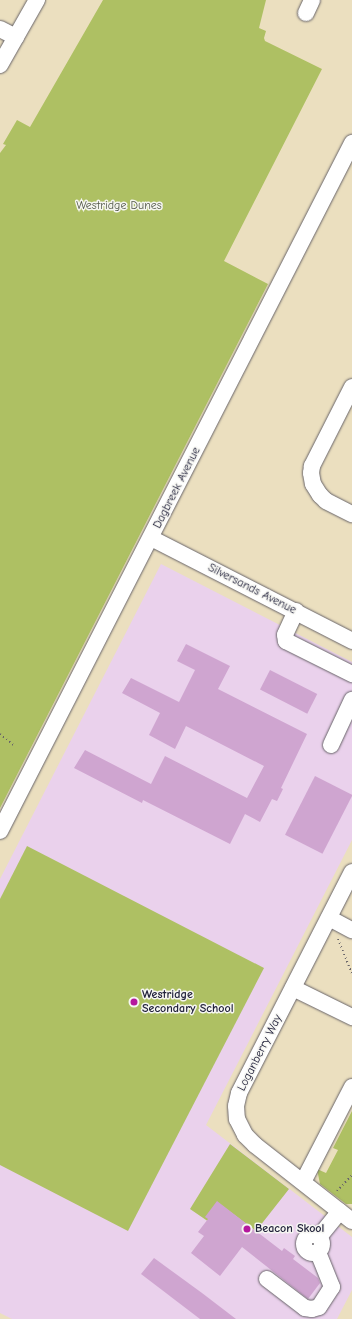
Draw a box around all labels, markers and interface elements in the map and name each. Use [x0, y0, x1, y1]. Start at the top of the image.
park label: Westridge Dunes [76, 199, 162, 213]
street label: Dagbreek Avenue [150, 445, 204, 531]
street label: Silversands Avenue [205, 561, 299, 617]
place label: Westridge Secondary School [142, 988, 234, 1016]
marker: Westridge Secondary School [129, 997, 139, 1007]
street label: Loganberry Way [235, 1012, 285, 1094]
place label: Beacon Skool [255, 1222, 324, 1236]
marker: Beacon Skool [242, 1224, 252, 1234]

